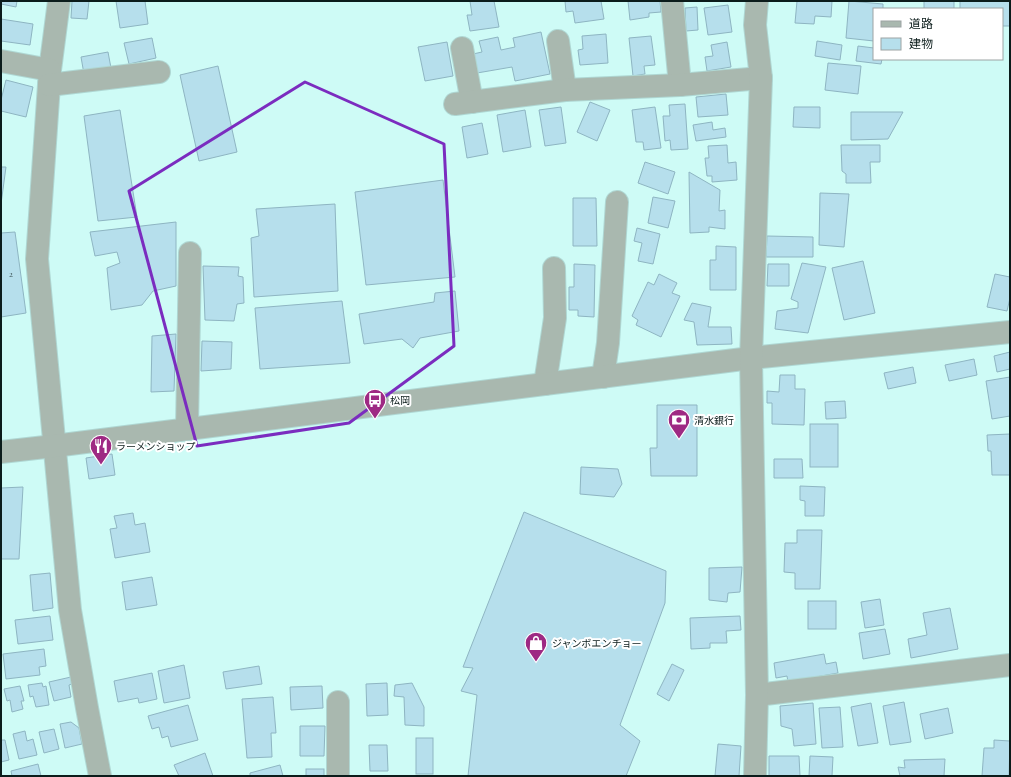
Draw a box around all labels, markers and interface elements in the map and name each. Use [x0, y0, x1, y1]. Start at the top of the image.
legend [873, 8, 1003, 60]
text: 道路 [909, 15, 933, 31]
text: 建物 [909, 35, 933, 51]
house number: 2 [9, 268, 13, 279]
bus stop icon: 松岡 [362, 387, 388, 420]
place label: 松岡 [390, 393, 410, 407]
bank icon: 清水銀行 [666, 407, 692, 440]
place label: 清水銀行 [694, 413, 734, 427]
restaurant icon: ラーメンショップ [88, 433, 114, 466]
place label: ラーメンショップ [116, 439, 196, 453]
shop icon: ジャンボエンチョー [523, 630, 549, 663]
place label: ジャンボエンチョー [552, 636, 642, 650]

